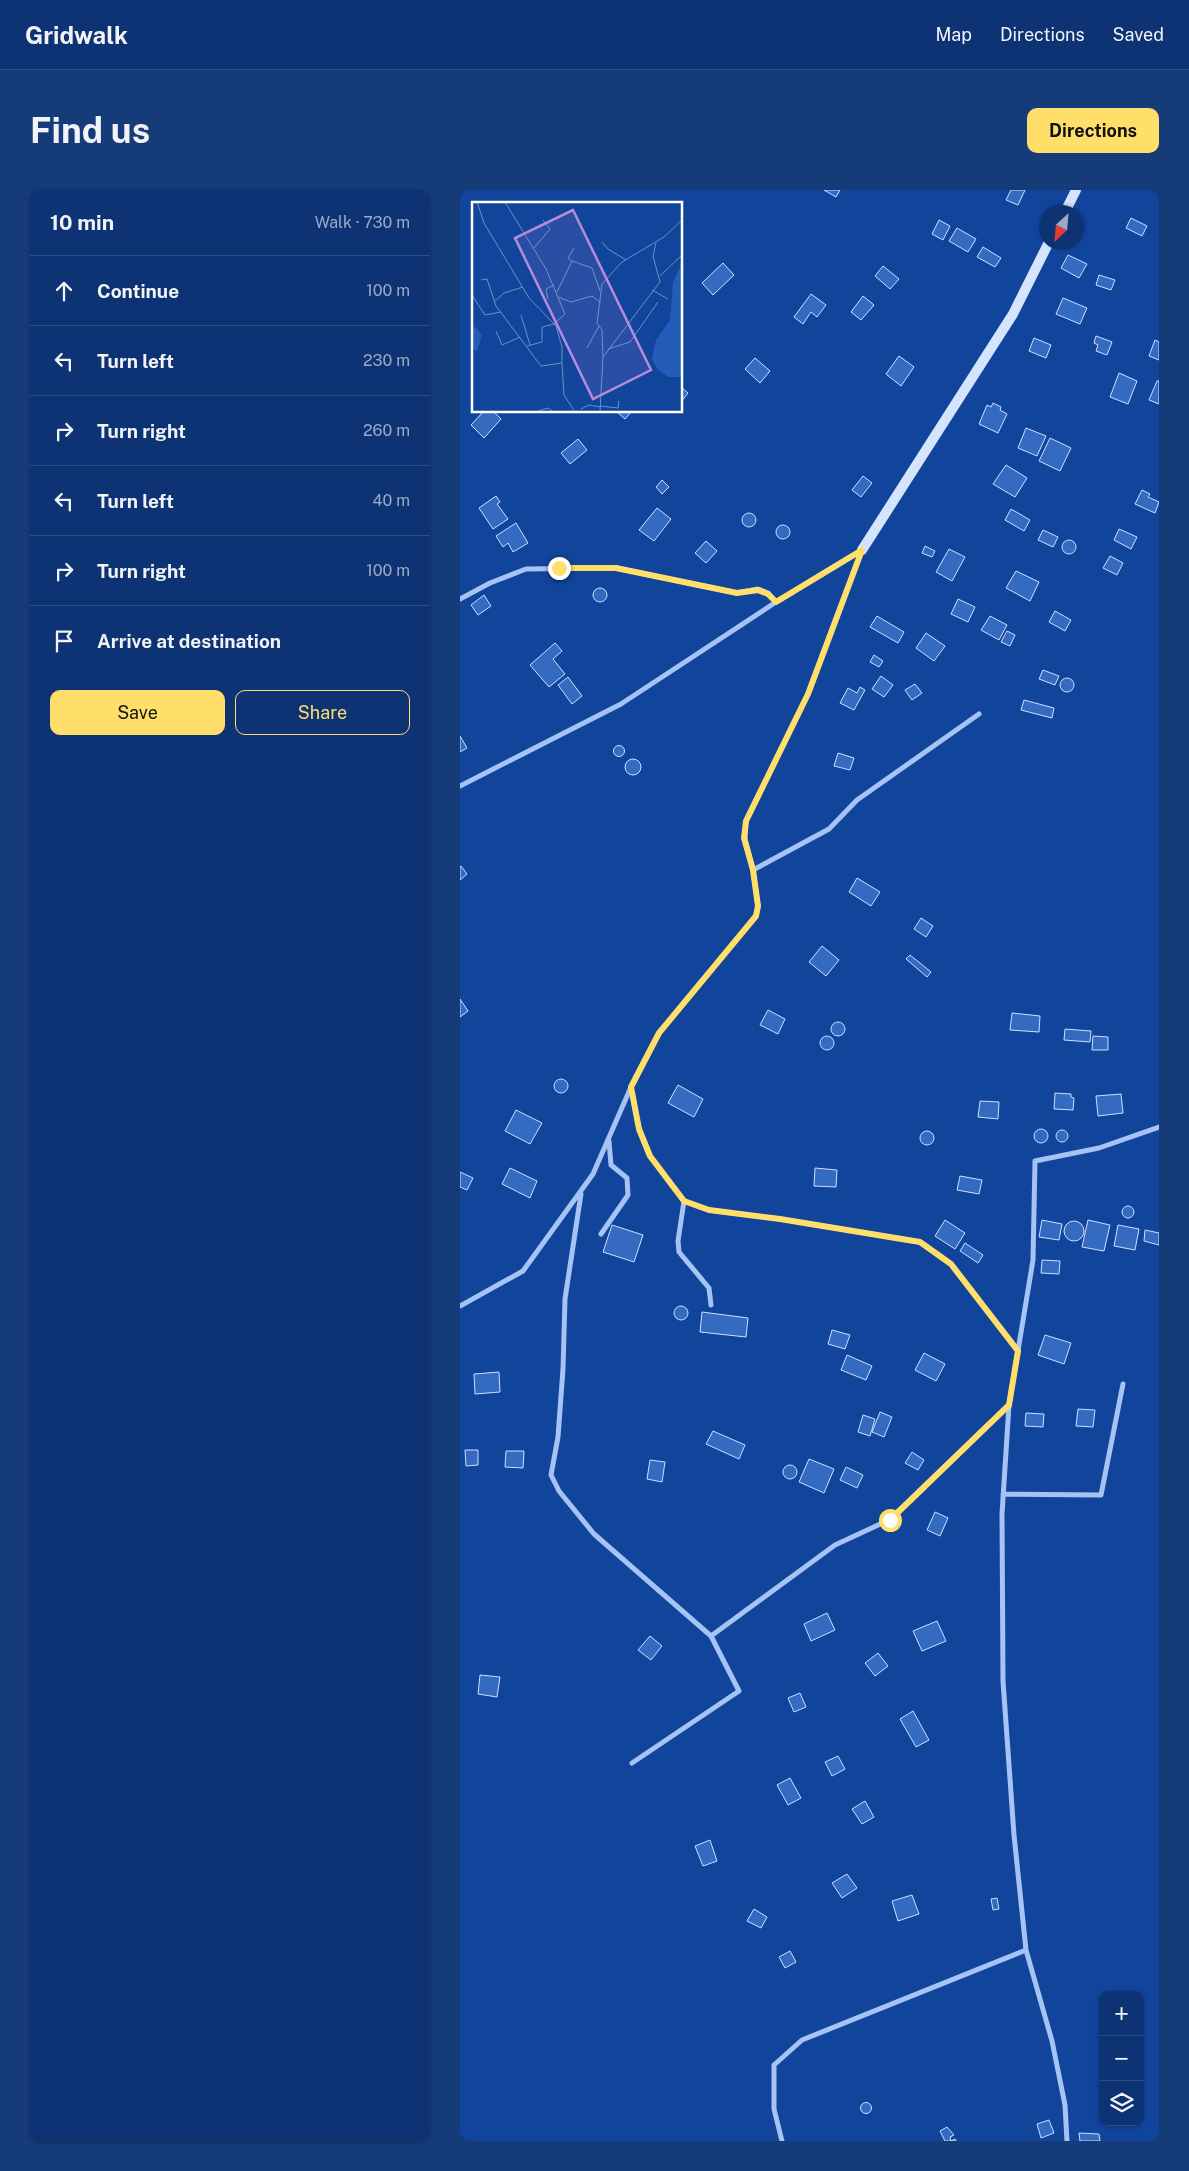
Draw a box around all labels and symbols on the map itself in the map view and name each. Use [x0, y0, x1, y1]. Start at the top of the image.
inset map [472, 202, 682, 412]
north arrow [1039, 205, 1084, 250]
route end [548, 557, 571, 580]
route start [879, 1509, 902, 1532]

